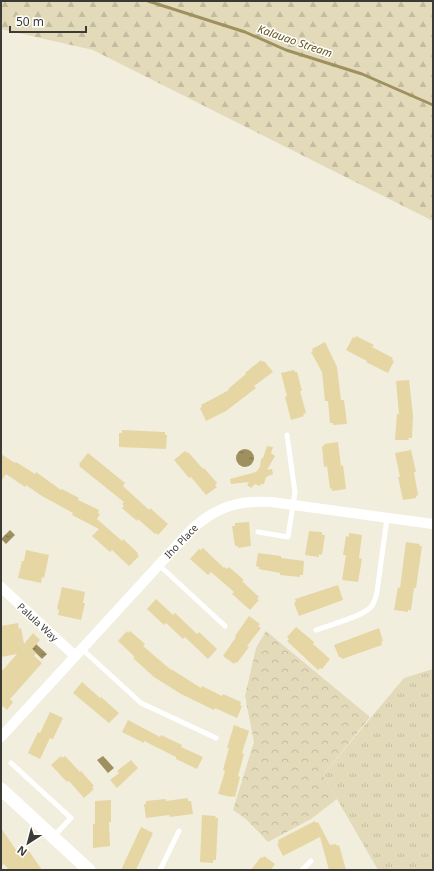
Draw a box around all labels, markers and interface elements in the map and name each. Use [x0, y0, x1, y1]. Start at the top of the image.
scale bar [10, 8, 86, 34]
text: 50 m [16, 13, 44, 30]
water label: Kalauao Stream [256, 21, 335, 60]
street label: Iho Place [161, 520, 201, 561]
street label: Palula Way [15, 599, 62, 645]
north arrow [8, 823, 48, 863]
text: N [14, 843, 30, 860]

